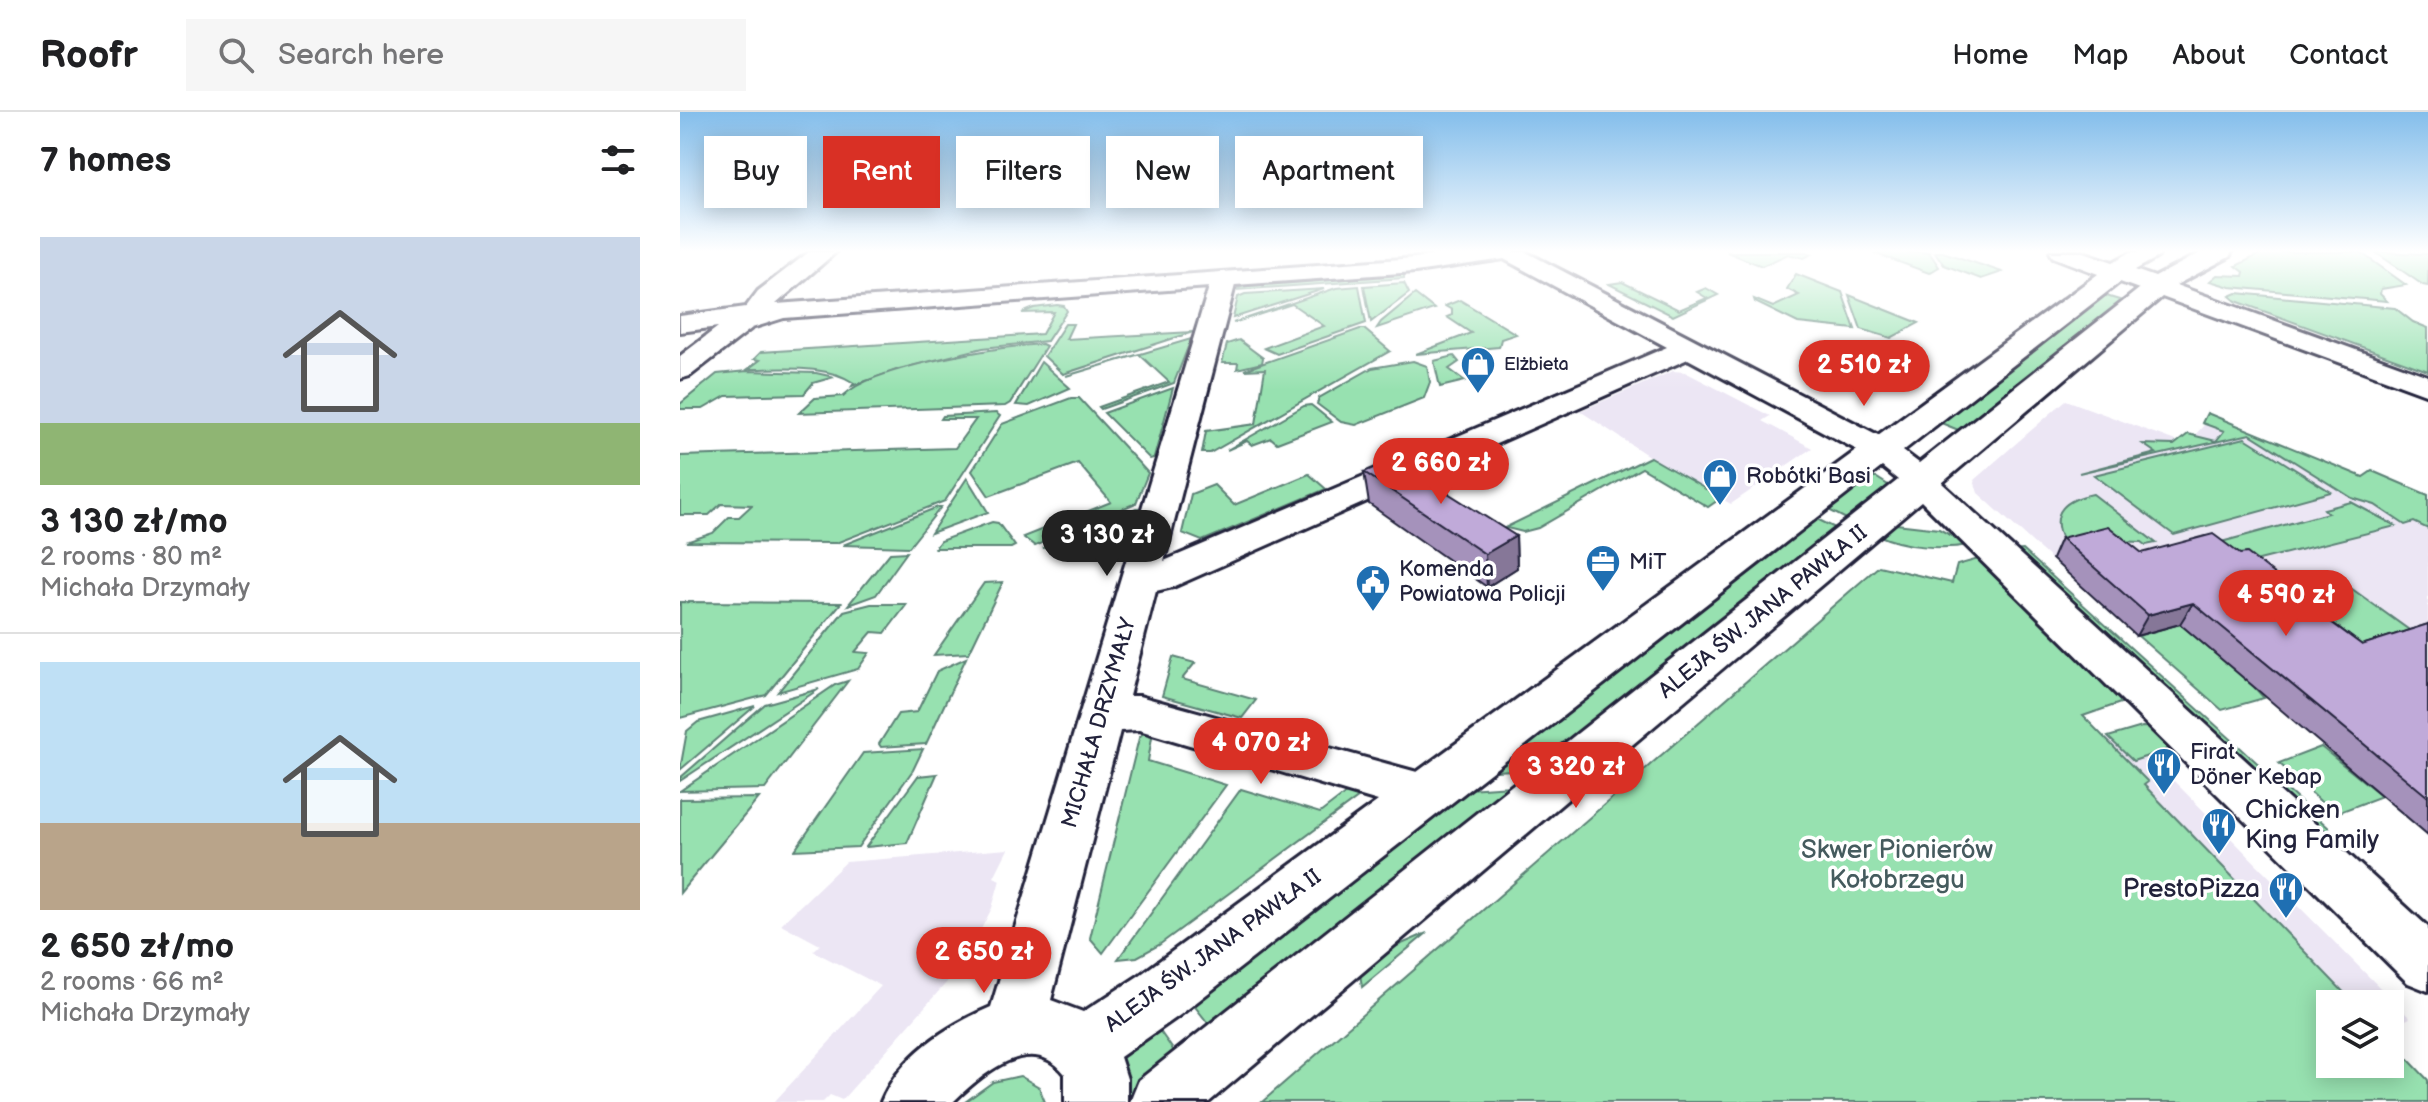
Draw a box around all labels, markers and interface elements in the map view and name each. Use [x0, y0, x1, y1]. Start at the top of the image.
search box [186, 19, 746, 91]
text: Roofr [40, 33, 138, 78]
icon: search [214, 33, 258, 77]
text: Search here [278, 37, 444, 73]
text: Home [1952, 39, 2028, 72]
text: Map [2072, 39, 2129, 72]
text: About [2173, 39, 2245, 72]
text: Contact [2289, 39, 2388, 72]
chip: Buy [704, 136, 807, 208]
chip: Rent [823, 136, 940, 208]
chip: Filters [956, 136, 1090, 208]
chip: New [1106, 136, 1219, 208]
chip: Apartment [1235, 136, 1423, 208]
icon: filters [596, 138, 640, 182]
text: 7 homes [40, 140, 171, 181]
icon: home [268, 289, 412, 433]
pin: 2 510 zł [1781, 340, 1947, 408]
shop icon: Elżbieta [1459, 345, 1497, 395]
text: 2 510 zł [1817, 350, 1911, 381]
place label: Elżbieta [1504, 354, 1569, 375]
pin: 2 660 zł [1358, 438, 1524, 506]
text: 2 660 zł [1391, 448, 1491, 479]
shop icon: Robótki Basi [1701, 457, 1739, 507]
place label: Robótki Basi [1746, 463, 1871, 490]
text: 3 130 zł/mo [40, 501, 228, 542]
pin: 3 130 zł [1024, 510, 1190, 578]
street label: ALEJA ŚW. JANA PAWŁA II [1653, 519, 1873, 705]
text: 3 130 zł [1060, 520, 1154, 551]
text: 2 rooms · 80 m² [40, 542, 222, 573]
office icon: MiT [1584, 543, 1622, 593]
place label: MiT [1629, 549, 1666, 576]
place label: Komenda Powiatowa Policji [1399, 556, 1566, 608]
public building icon: Komenda Powiatowa Policji [1354, 563, 1392, 613]
pin: 4 590 zł [2203, 570, 2369, 638]
text: Michała Drzymały [40, 573, 250, 604]
text: 4 590 zł [2237, 580, 2335, 611]
street label: MICHAŁA DRZYMAŁY [1056, 615, 1142, 831]
icon: home [268, 714, 412, 858]
pin: 4 070 zł [1178, 718, 1344, 786]
text: 4 070 zł [1212, 728, 1310, 759]
place label: Firat Döner Kebap [2190, 739, 2322, 791]
pin: 3 320 zł [1493, 742, 1659, 810]
restaurant icon: Firat Döner Kebap [2145, 746, 2183, 796]
text: 3 320 zł [1527, 752, 1625, 783]
place label: Chicken King Family [2245, 795, 2379, 856]
restaurant icon: Chicken King Family [2200, 806, 2238, 856]
park label: Skwer Pionierów Kołobrzegu [1801, 835, 1994, 896]
street label: ALEJA ŚW. JANA PAWŁA II [1099, 863, 1327, 1039]
restaurant icon: PrestoPizza [2267, 870, 2305, 920]
place label: PrestoPizza [2123, 874, 2260, 905]
text: 2 650 zł/mo [40, 926, 234, 967]
pin: 2 650 zł [901, 927, 1067, 995]
text: 2 650 zł [934, 937, 1034, 968]
text: 2 rooms · 66 m² [40, 967, 224, 998]
map controls [2316, 990, 2404, 1078]
button: layers [2316, 990, 2404, 1078]
text: Michała Drzymały [40, 998, 250, 1029]

